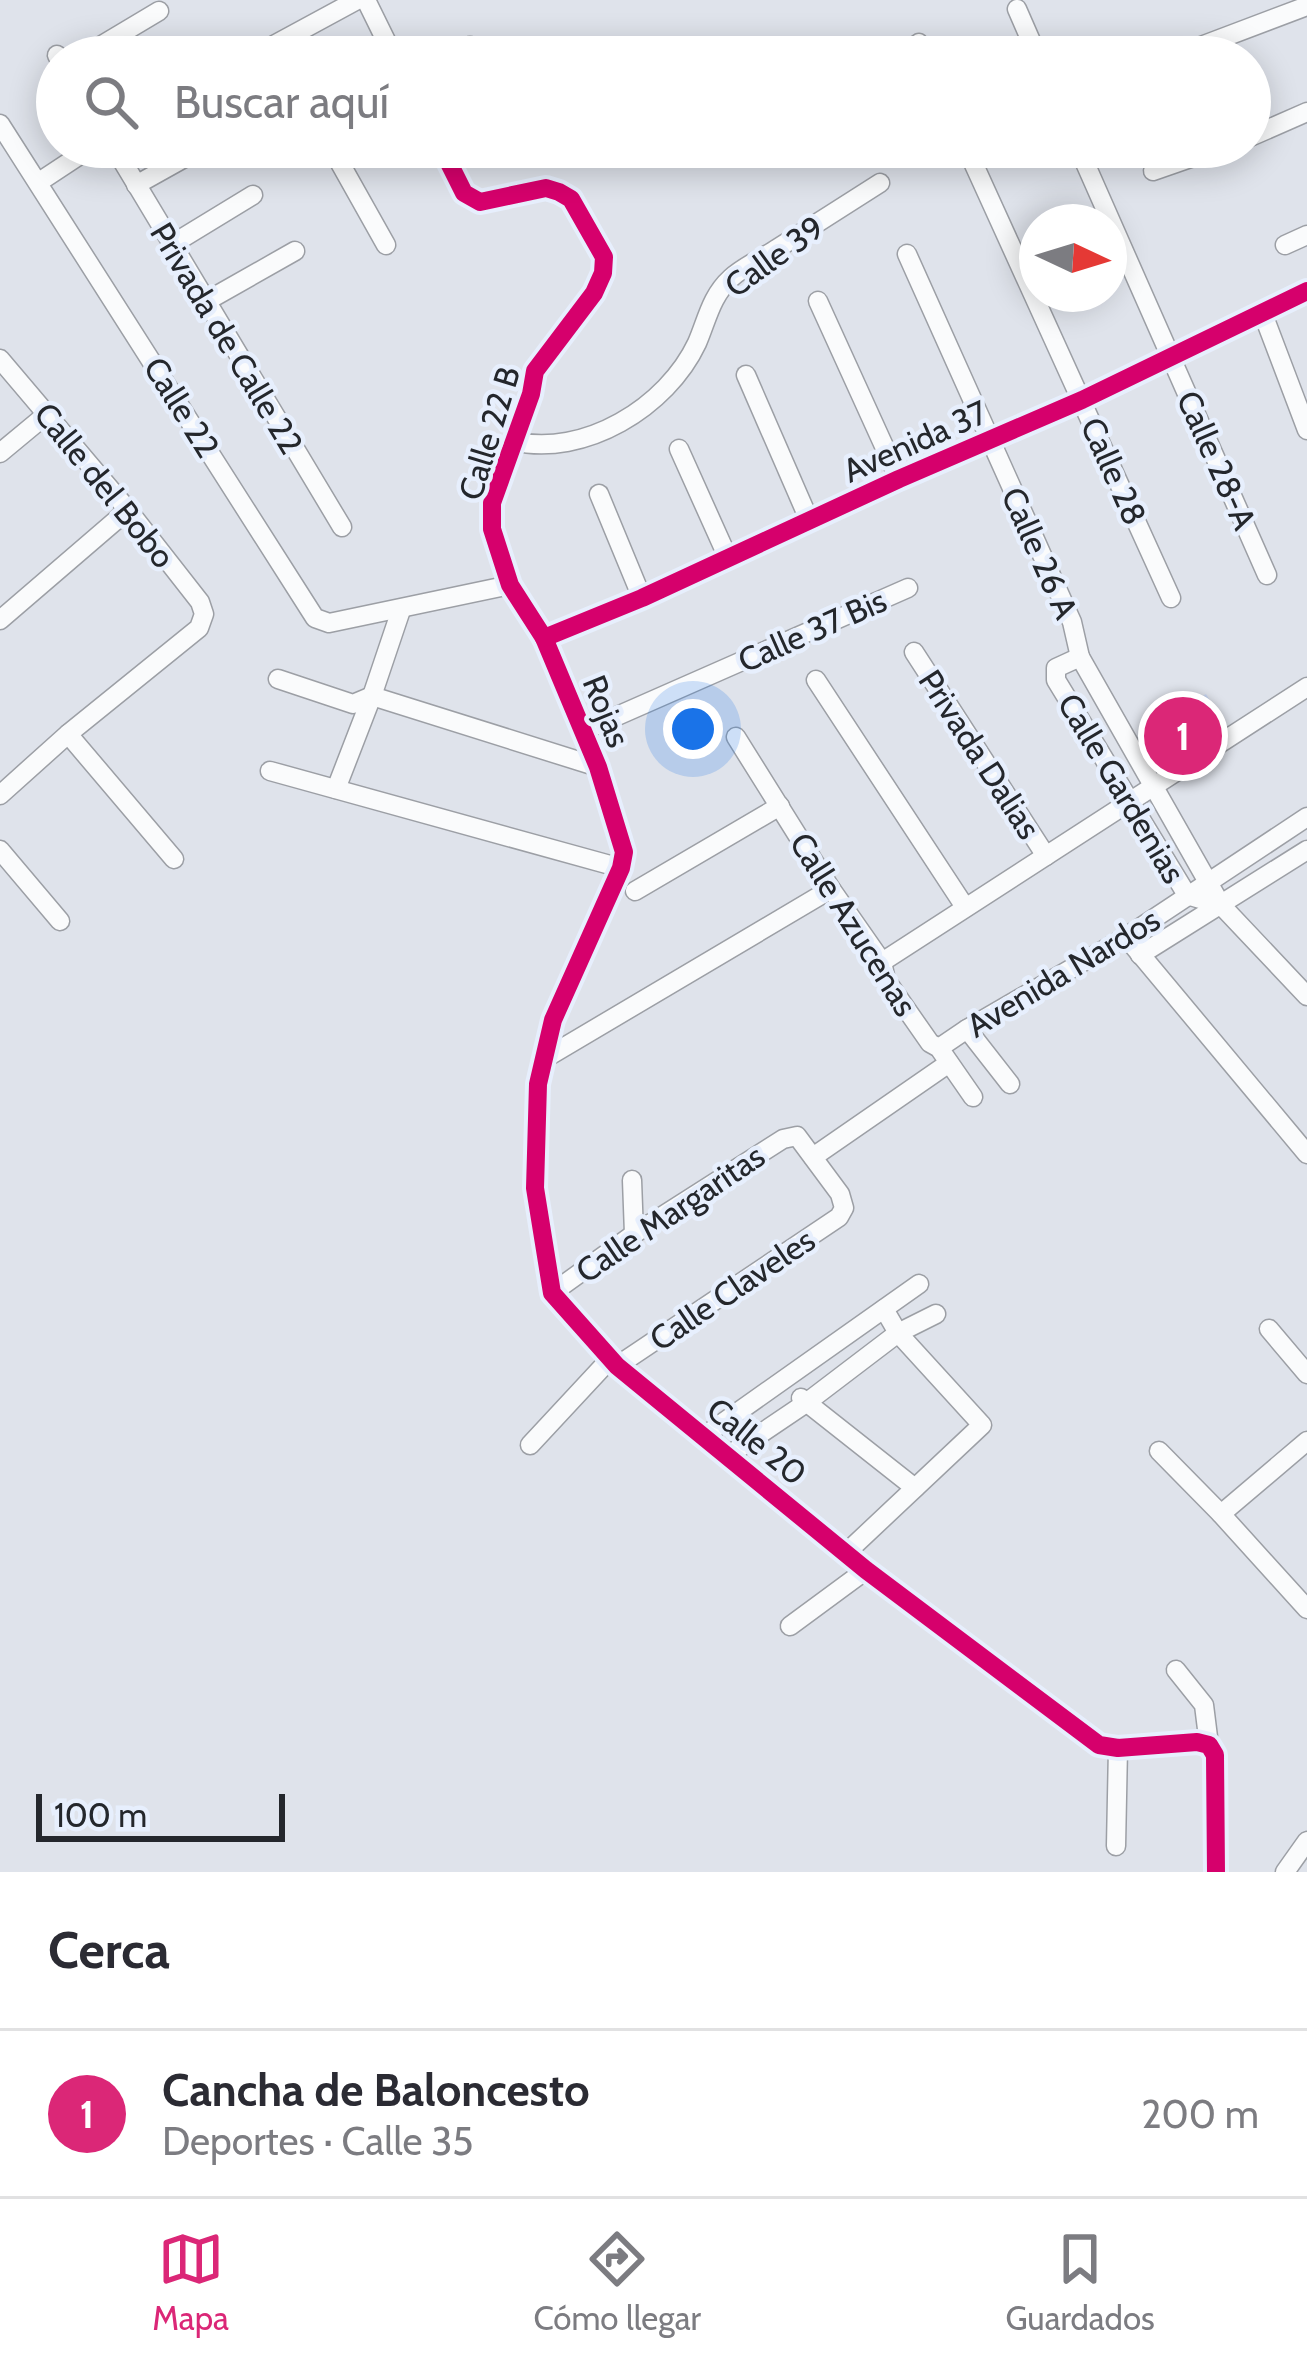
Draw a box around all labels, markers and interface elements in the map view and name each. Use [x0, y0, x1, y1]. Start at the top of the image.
search box [36, 36, 1271, 168]
icon: search [78, 69, 144, 135]
text: Buscar aquí [174, 75, 389, 129]
north arrow [1019, 204, 1127, 312]
street label: Calle 39 [717, 207, 831, 305]
street label: Privada de Calle 22 [142, 215, 312, 461]
street label: Calle 22 [136, 350, 228, 464]
street label: Calle 22 B [450, 361, 528, 505]
street label: Calle 28-A [1169, 384, 1266, 536]
street label: Avenida 37 [837, 391, 994, 490]
street label: Calle del Bobo [26, 394, 184, 576]
street label: Calle 28 [1073, 411, 1155, 531]
street label: Calle 26 A [993, 481, 1087, 626]
street label: Calle 37 Bis [732, 580, 892, 680]
street label: Privada Dalias [911, 662, 1049, 846]
street label: Rojas [575, 669, 639, 753]
street label: Calle Gardenias [1050, 686, 1194, 890]
pin: 1 [1144, 691, 1222, 781]
your location [663, 699, 723, 759]
street label: Calle Azucenas [782, 825, 926, 1023]
street label: Avenida Nardos [959, 899, 1167, 1045]
street label: Calle Margaritas [568, 1135, 772, 1291]
street label: Calle Claveles [642, 1219, 822, 1359]
street label: Calle 20 [699, 1389, 815, 1493]
scale bar [36, 1788, 285, 1841]
text: 100 m [54, 1795, 147, 1835]
text: Cerca [48, 1919, 170, 1981]
text: Cancha de Baloncesto [162, 2063, 590, 2117]
text: 1 [80, 2090, 94, 2138]
text: 200 m [1141, 2090, 1259, 2138]
text: Deportes · Calle 35 [162, 2117, 473, 2165]
tab: Mapa [152, 2226, 229, 2338]
tab: Cómo llegar [533, 2226, 701, 2338]
tab: Guardados [1005, 2226, 1155, 2338]

